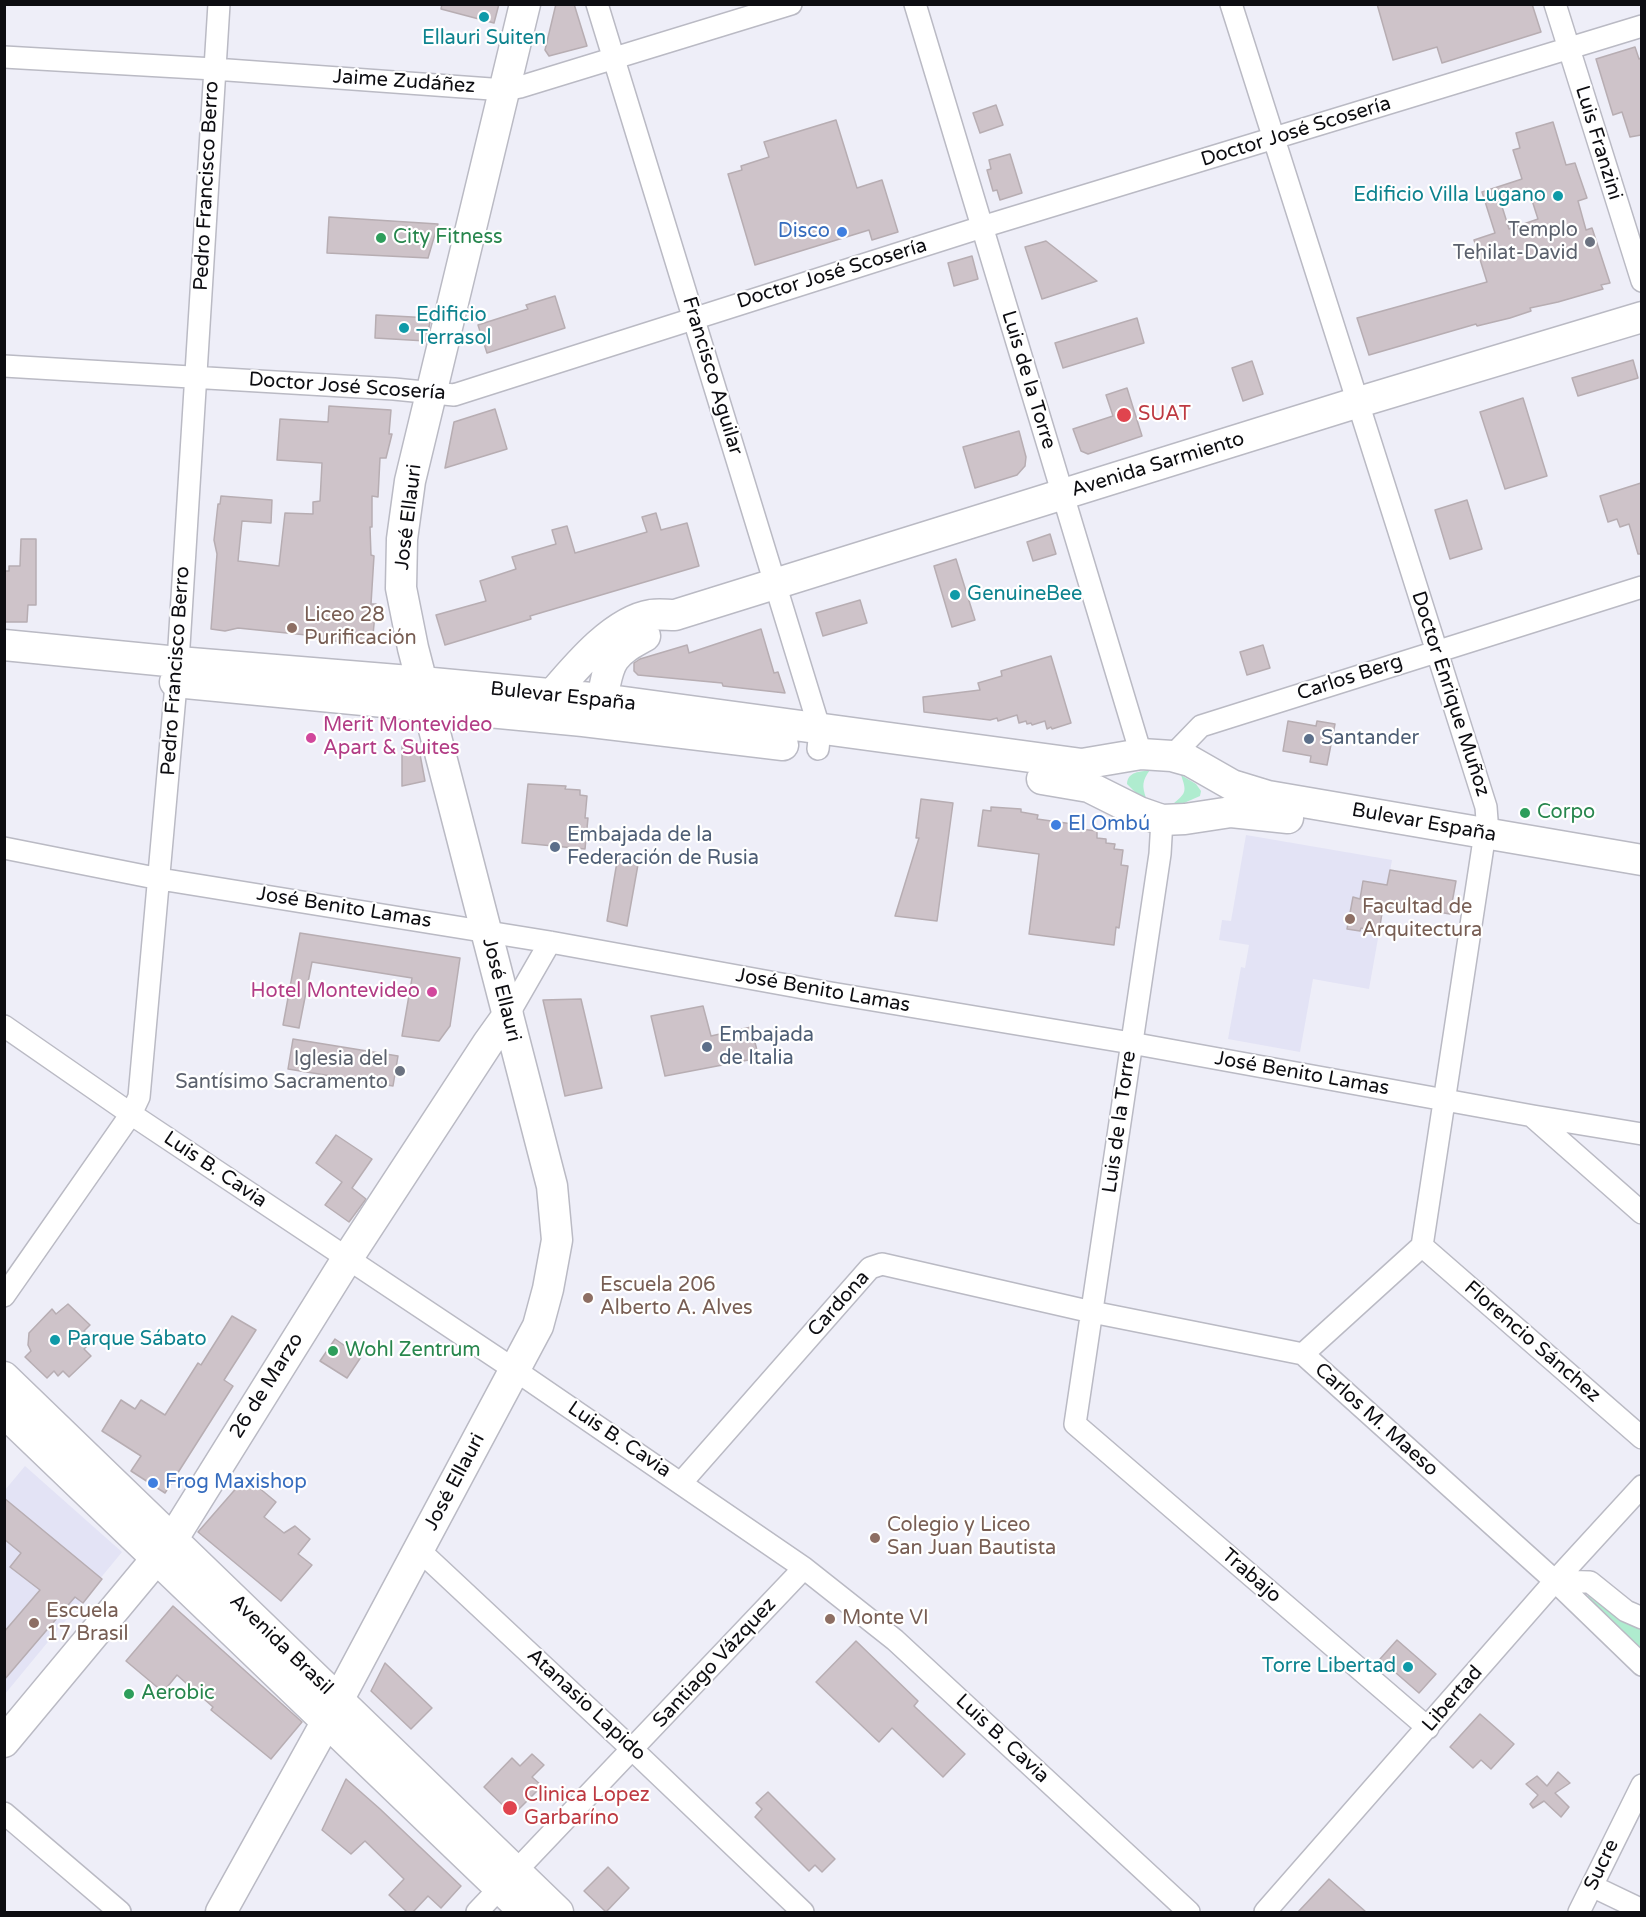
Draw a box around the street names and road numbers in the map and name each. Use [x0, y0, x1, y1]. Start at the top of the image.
street label: Jaime Zudáñez [332, 65, 476, 99]
street label: Pedro Francisco Berro [190, 81, 224, 291]
street label: Luis Franzini [1569, 83, 1627, 203]
street label: Doctor José Scosería [1198, 92, 1394, 172]
street label: Doctor José Scosería [734, 234, 930, 314]
street label: Francisco Aguilar [677, 294, 747, 458]
street label: Luis de la Torre [996, 308, 1060, 452]
street label: Doctor José Scosería [248, 368, 446, 406]
street label: Avenida Sarmiento [1069, 427, 1247, 503]
street label: José Ellauri [391, 463, 427, 571]
street label: Pedro Francisco Berro [157, 565, 195, 777]
street label: Doctor Enrique Muñoz [1405, 588, 1495, 800]
street label: Carlos Berg [1294, 650, 1406, 706]
street label: Bulevar España [489, 677, 637, 717]
street label: Bulevar España [1350, 798, 1498, 848]
street label: José Benito Lamas [255, 882, 433, 934]
street label: José Ellauri [476, 936, 526, 1044]
street label: José Benito Lamas [734, 964, 912, 1018]
street label: José Benito Lamas [1213, 1047, 1391, 1101]
street label: Luis de la Torre [1098, 1049, 1142, 1195]
street label: Luis B. Cavia [159, 1127, 271, 1213]
street label: Cardona [803, 1266, 875, 1342]
street label: Florencio Sánchez [1459, 1276, 1605, 1408]
street label: 26 de Marzo [225, 1329, 309, 1443]
street label: Carlos M. Maeso [1309, 1358, 1443, 1482]
street label: Luis B. Cavia [563, 1397, 675, 1483]
street label: José Ellauri [419, 1429, 491, 1535]
street label: Trabajo [1216, 1544, 1286, 1608]
street label: Avenida Brasil [224, 1590, 338, 1700]
street label: Santiago Vázquez [648, 1593, 782, 1733]
street label: Atanasio Lapido [522, 1644, 650, 1766]
street label: Libertad [1418, 1661, 1488, 1737]
street label: Luis B. Cavia [950, 1690, 1054, 1788]
street label: Sucre [1579, 1836, 1625, 1894]

